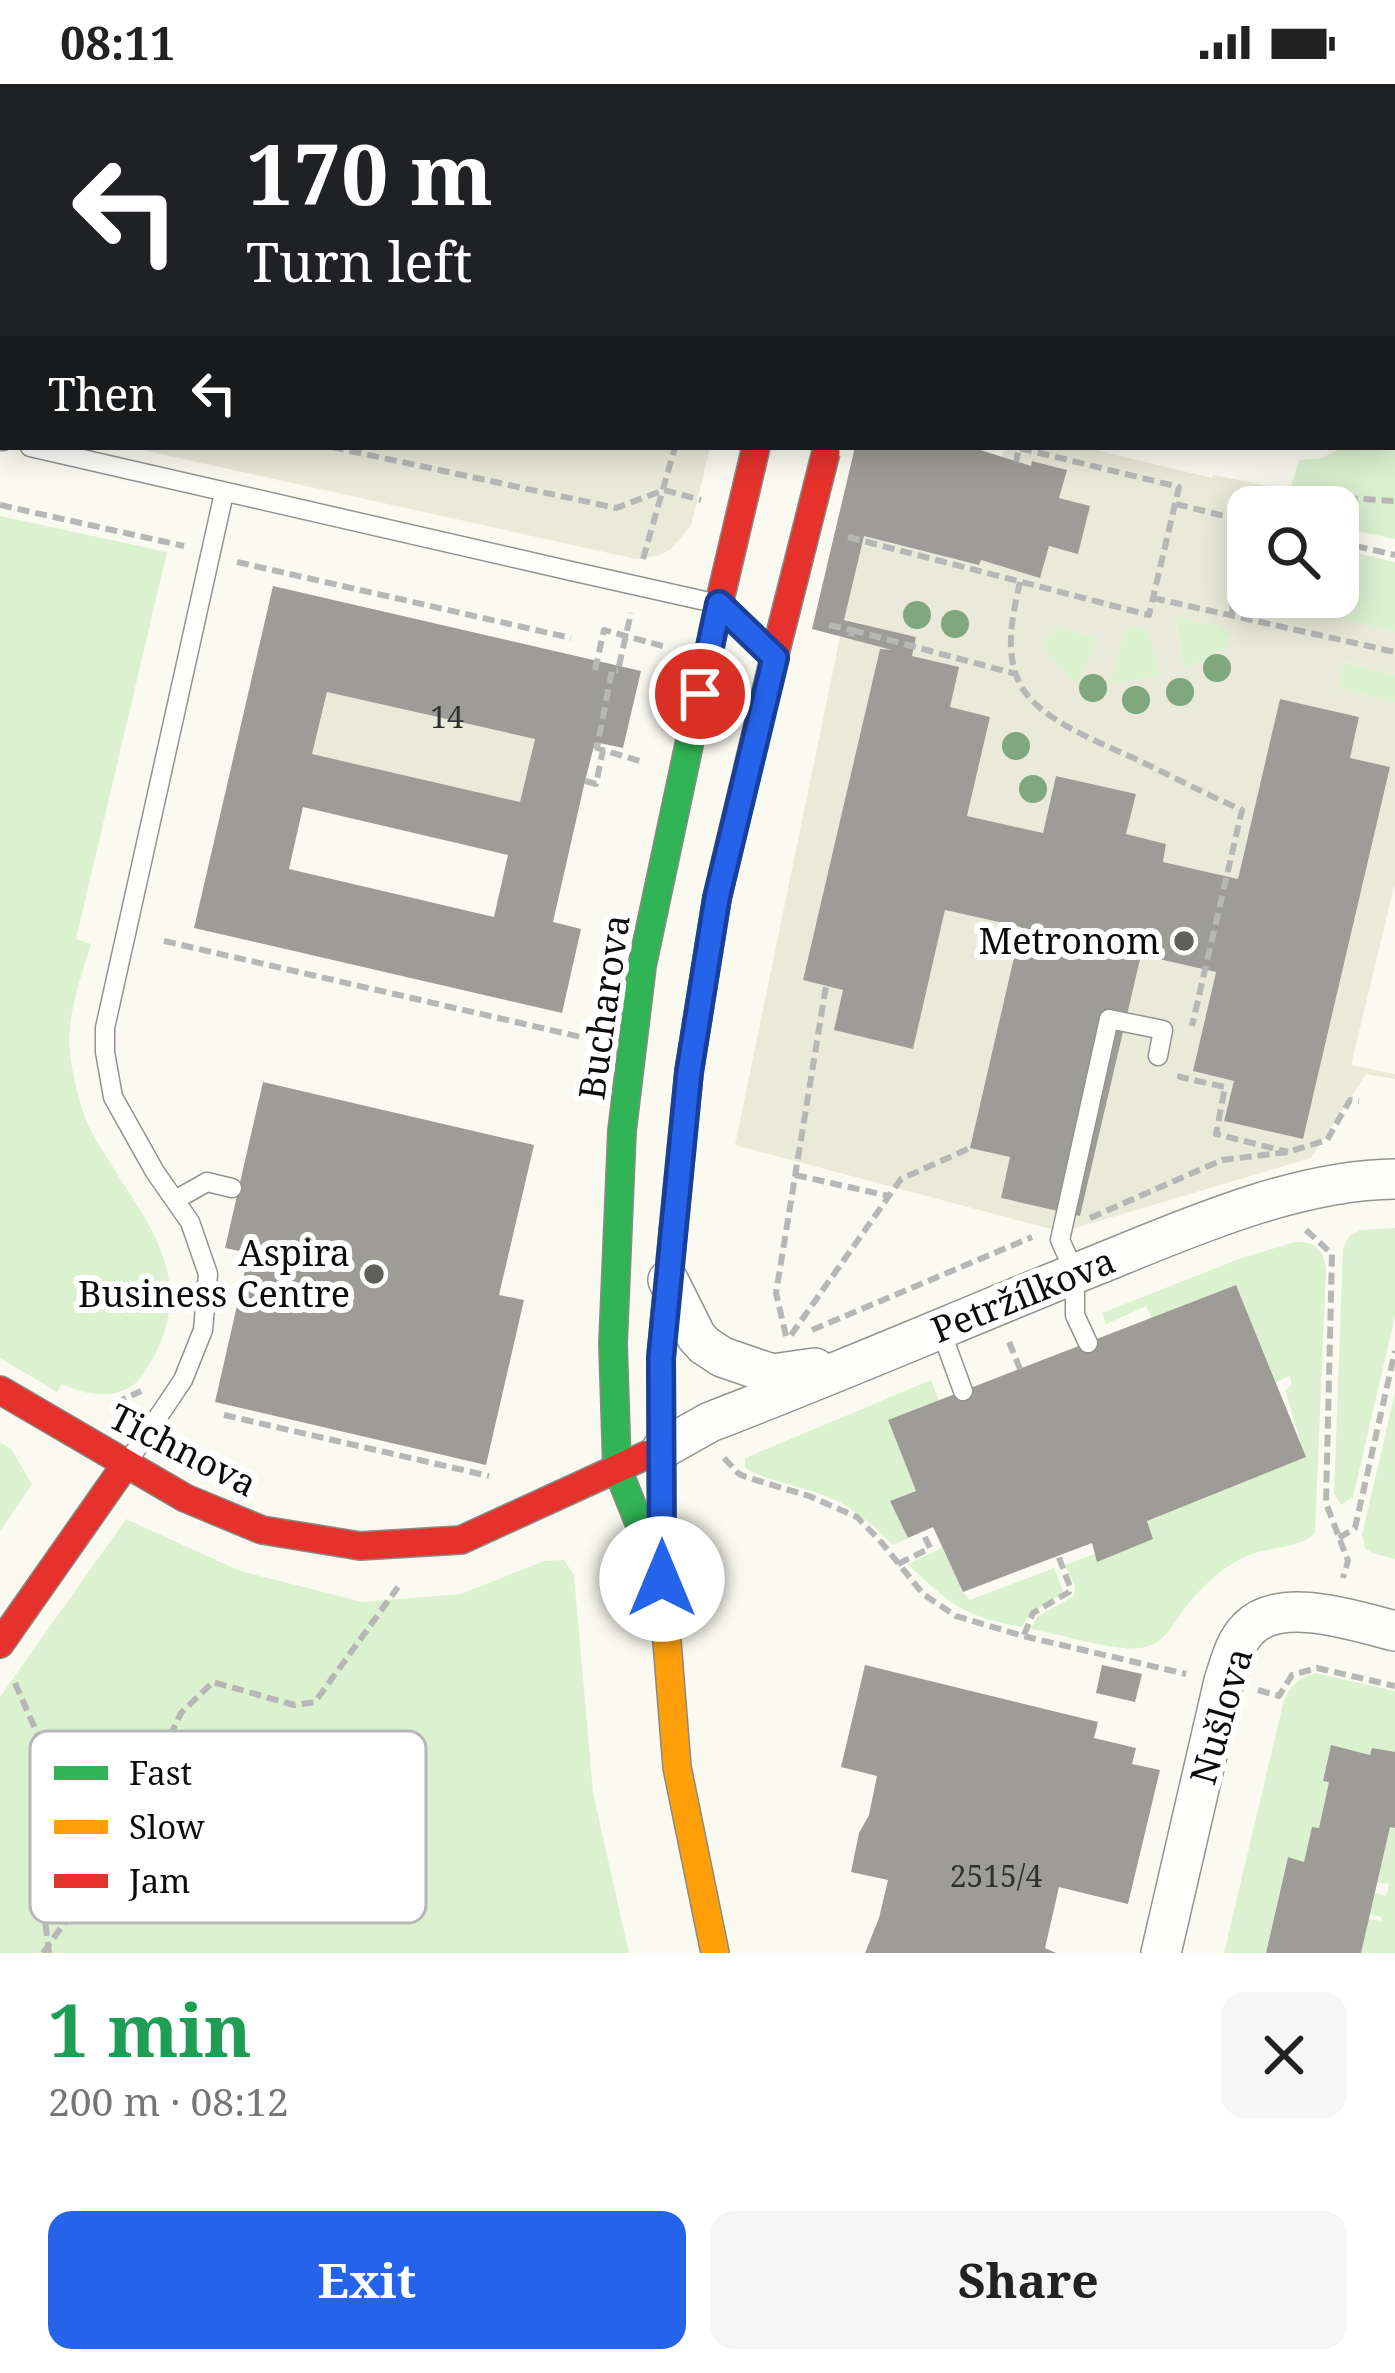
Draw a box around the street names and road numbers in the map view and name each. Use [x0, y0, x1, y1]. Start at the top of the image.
street label: Bucharova [566, 911, 641, 1102]
street label: Petržílkova [924, 1235, 1122, 1354]
street label: Tichnova [101, 1392, 265, 1508]
street label: Nušlova [1178, 1642, 1263, 1790]

